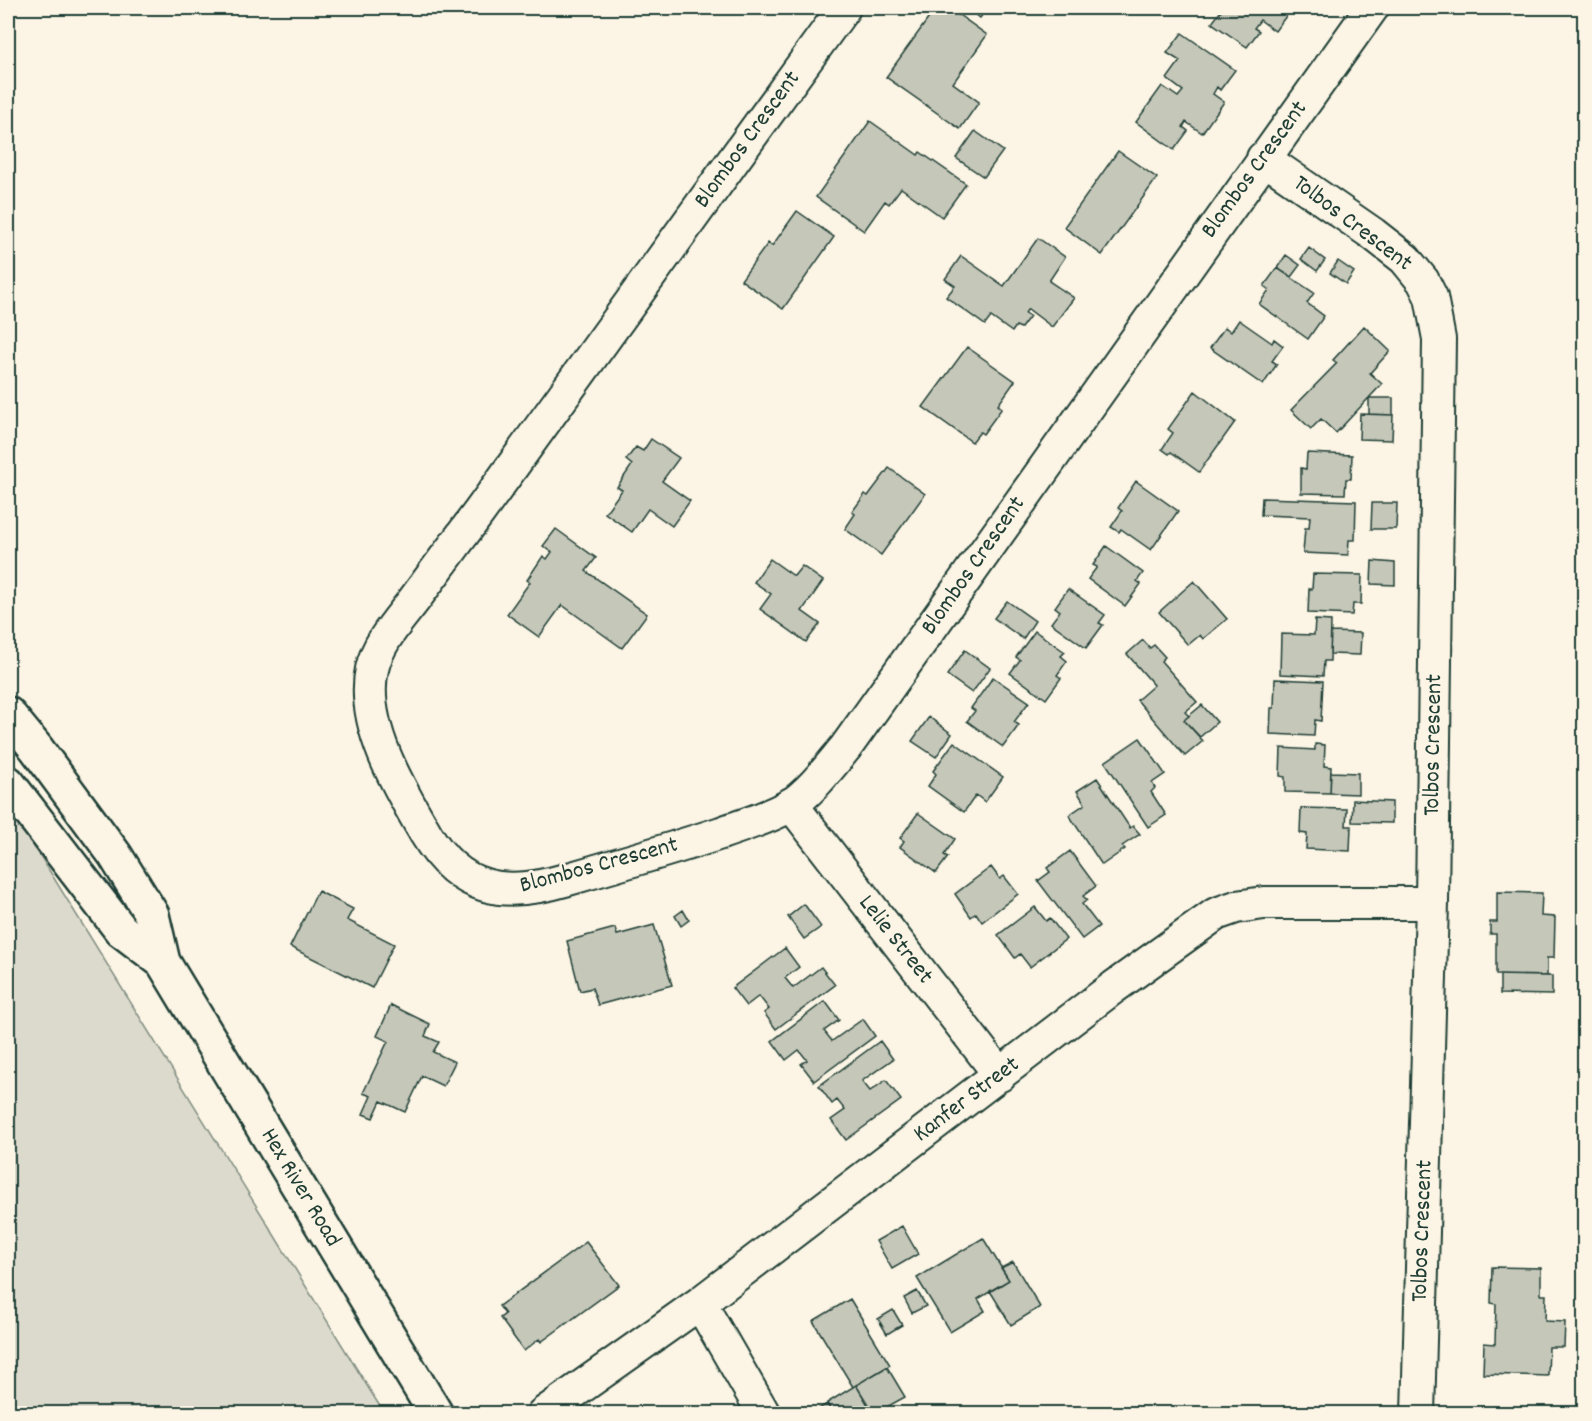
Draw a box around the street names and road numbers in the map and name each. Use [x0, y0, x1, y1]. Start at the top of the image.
street label: Blombos Crescent [686, 64, 810, 216]
street label: Blombos Crescent [1193, 94, 1317, 246]
street label: Tolbos Crescent [1285, 168, 1419, 280]
street label: Blombos Crescent [913, 490, 1035, 642]
street label: Tolbos Crescent [1416, 674, 1452, 816]
street label: Blombos Crescent [516, 829, 682, 903]
street label: Lelie Street [849, 888, 941, 992]
street label: Kanfer Street [907, 1049, 1027, 1151]
street label: Hex River Road [251, 1122, 349, 1254]
street label: Tolbos Crescent [1404, 1159, 1442, 1303]

